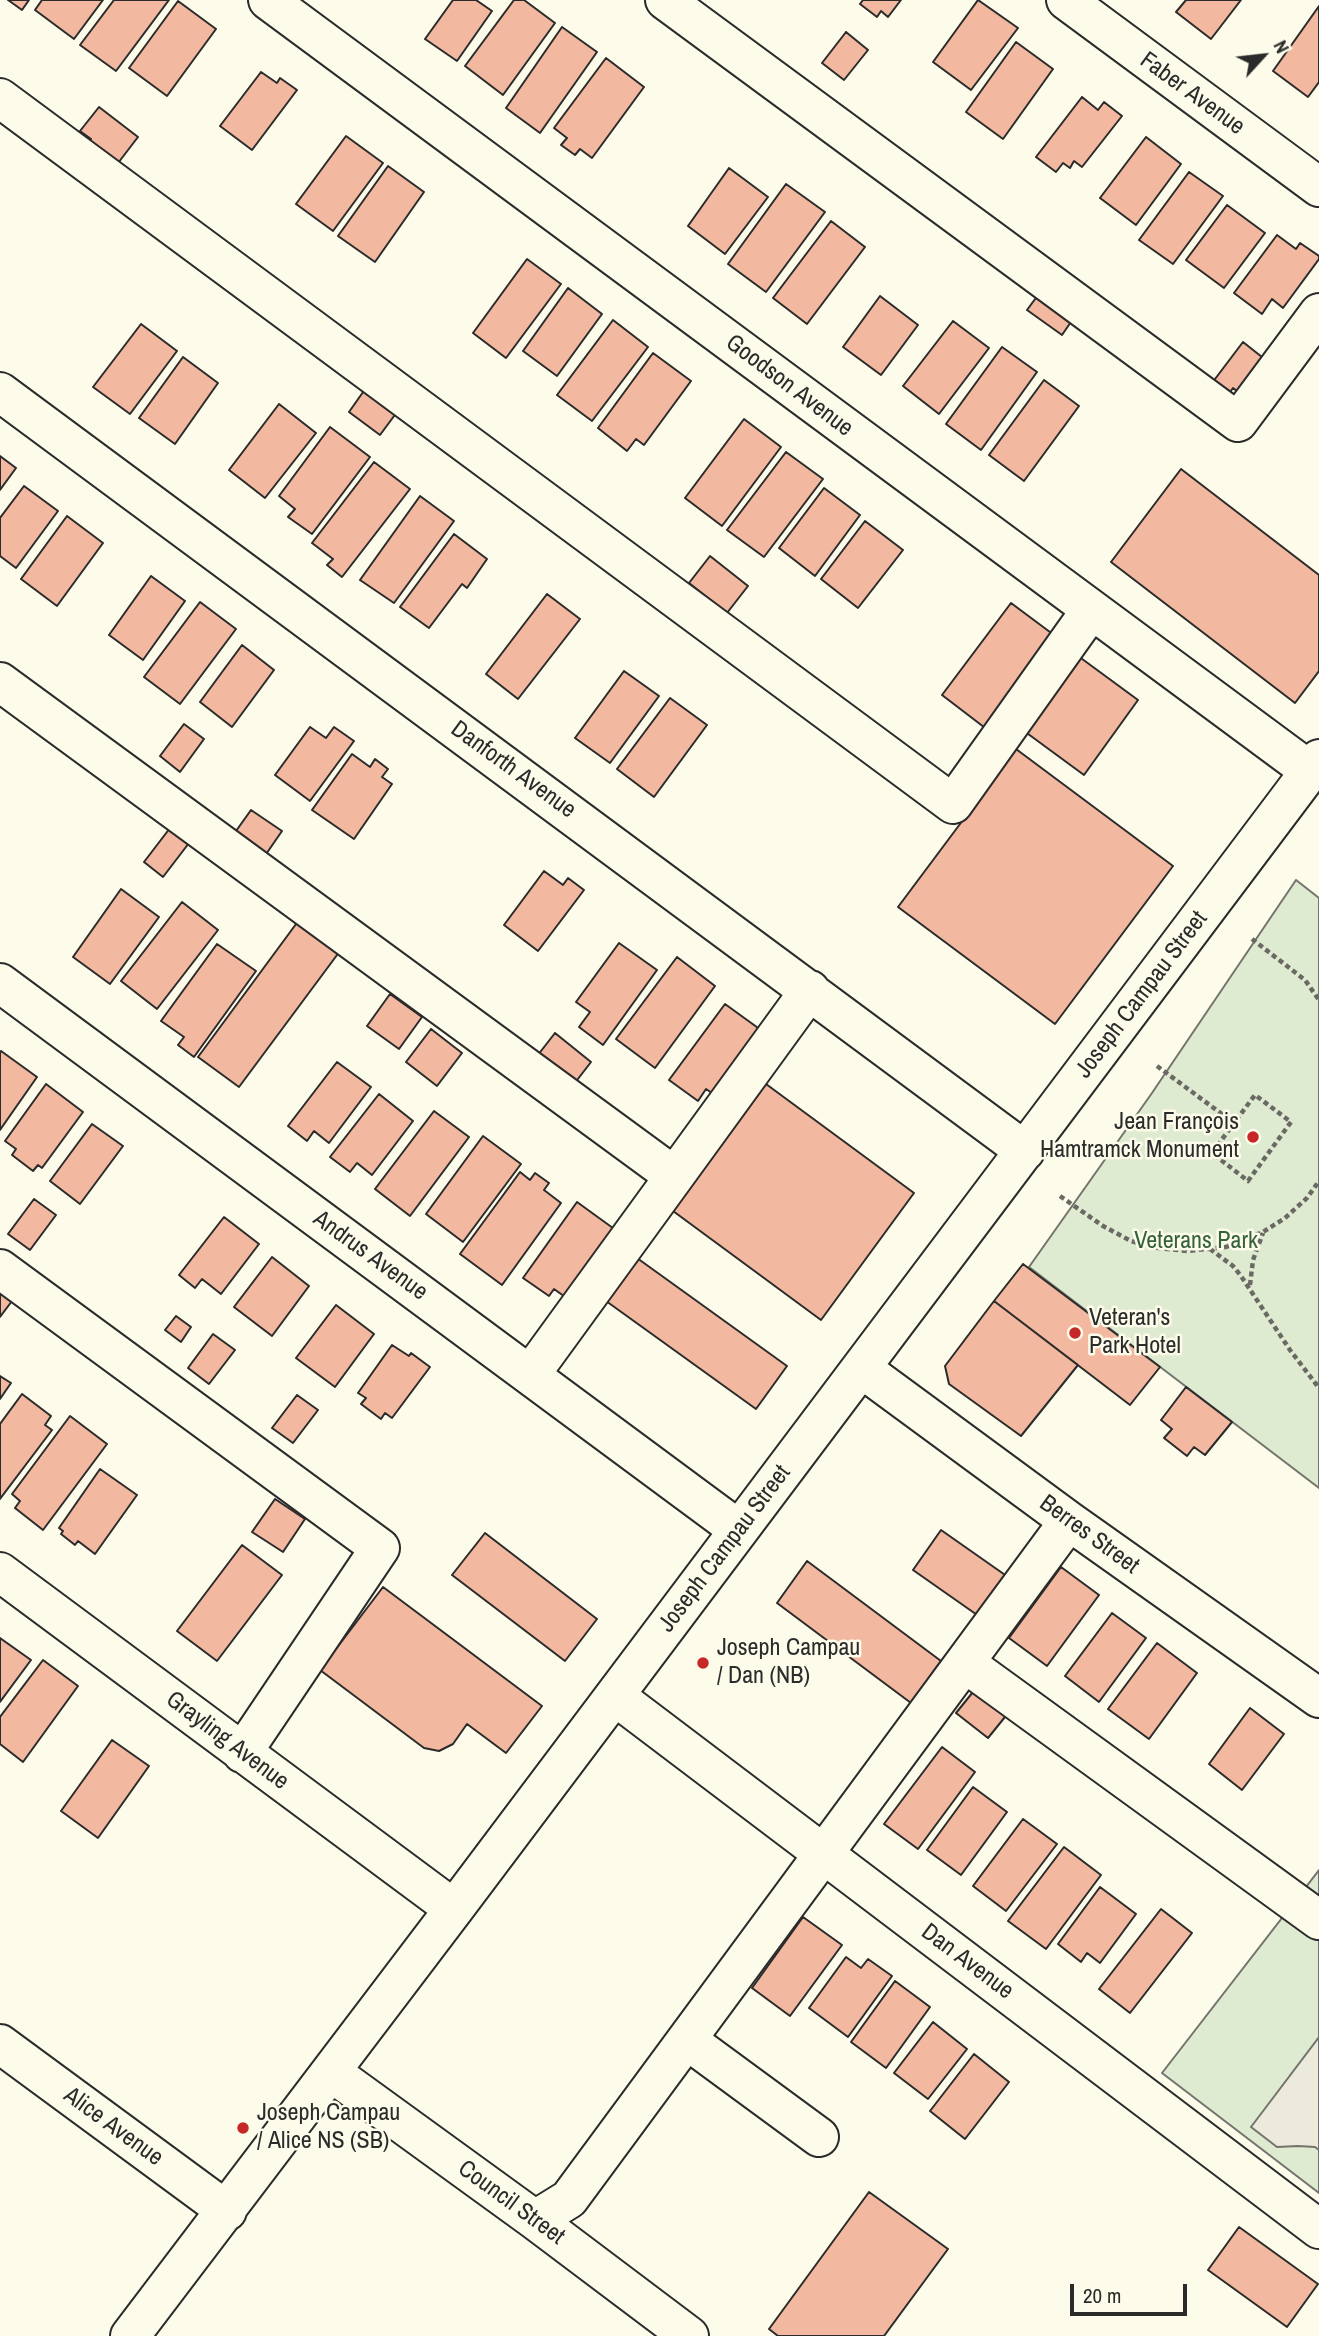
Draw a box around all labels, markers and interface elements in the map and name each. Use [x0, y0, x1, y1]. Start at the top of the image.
north arrow [1228, 21, 1298, 91]
text: N [1268, 36, 1296, 57]
street label: Faber Avenue [1134, 46, 1250, 142]
street label: Goodson Avenue [720, 329, 858, 443]
street label: Danforth Avenue [445, 715, 581, 825]
street label: Joseph Campau Street [1070, 906, 1214, 1084]
place label: Jean François Hamtramck Monument [1040, 1109, 1239, 1165]
marker: Jean François Hamtramck Monument [1245, 1129, 1261, 1145]
street label: Andrus Avenue [307, 1205, 433, 1307]
park label: Veterans Park [1134, 1228, 1258, 1256]
place label: Veteran's Park Hotel [1089, 1305, 1181, 1361]
marker: Veteran's Park Hotel [1067, 1325, 1083, 1341]
street label: Joseph Campau Street [653, 1460, 797, 1638]
street label: Berres Street [1034, 1489, 1144, 1581]
place label: Joseph Campau / Dan (NB) [717, 1635, 860, 1691]
marker: Joseph Campau / Dan (NB) [695, 1655, 711, 1671]
street label: Grayling Avenue [160, 1685, 294, 1797]
street label: Dan Avenue [915, 1918, 1019, 2006]
street label: Alice Avenue [58, 2081, 168, 2173]
place label: Joseph Campau / Alice NS (SB) [257, 2100, 400, 2156]
marker: Joseph Campau / Alice NS (SB) [235, 2120, 251, 2136]
street label: Council Street [452, 2155, 570, 2251]
scale bar [1074, 2270, 1191, 2314]
text: 20 m [1083, 2281, 1121, 2310]

